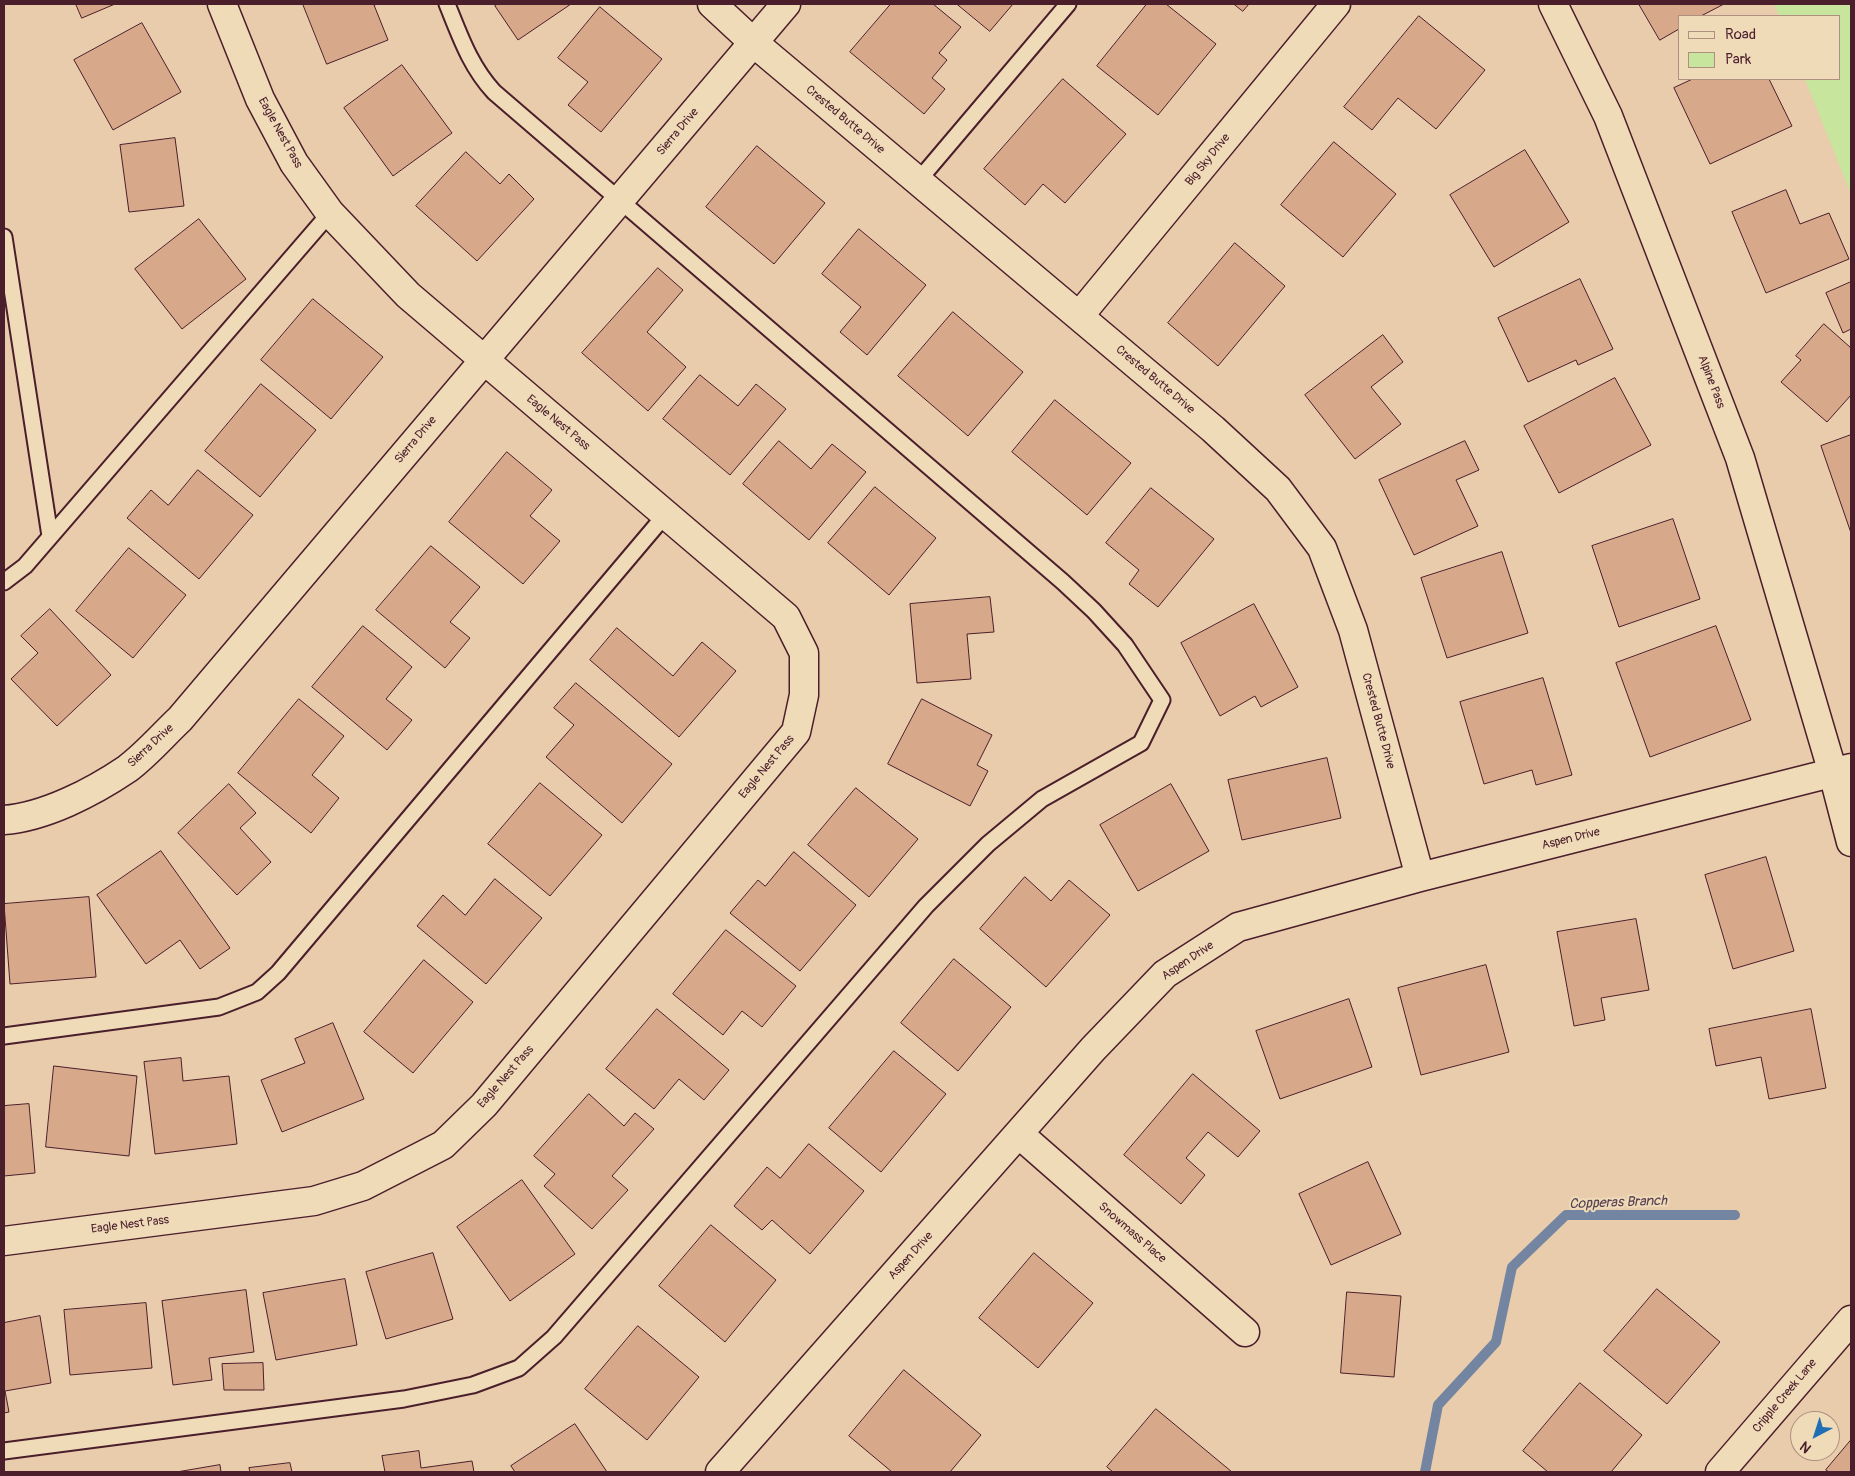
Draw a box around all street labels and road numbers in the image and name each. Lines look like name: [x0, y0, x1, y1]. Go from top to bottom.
street label: Crested Butte Drive: [803, 83, 887, 157]
street label: Eagle Nest Pass: [255, 95, 305, 171]
street label: Sierra Drive: [654, 105, 702, 159]
street label: Big Sky Drive: [1183, 131, 1233, 189]
street label: Crested Butte Drive: [1113, 343, 1197, 417]
street label: Alpine Pass: [1694, 353, 1728, 411]
street label: Eagle Nest Pass: [523, 392, 593, 454]
street label: Sierra Drive: [392, 413, 440, 467]
street label: Crested Butte Drive: [1358, 672, 1398, 770]
street label: Sierra Drive: [125, 721, 177, 771]
street label: Eagle Nest Pass: [736, 732, 798, 802]
street label: Aspen Drive: [1540, 825, 1602, 853]
street label: Aspen Drive: [1159, 938, 1217, 984]
street label: Eagle Nest Pass: [475, 1043, 537, 1111]
street label: Snowmass Place: [1095, 1200, 1169, 1266]
street label: Eagle Nest Pass: [90, 1213, 170, 1237]
street label: Aspen Drive: [886, 1229, 936, 1283]
street label: Cripple Creek Lane: [1750, 1356, 1820, 1436]

